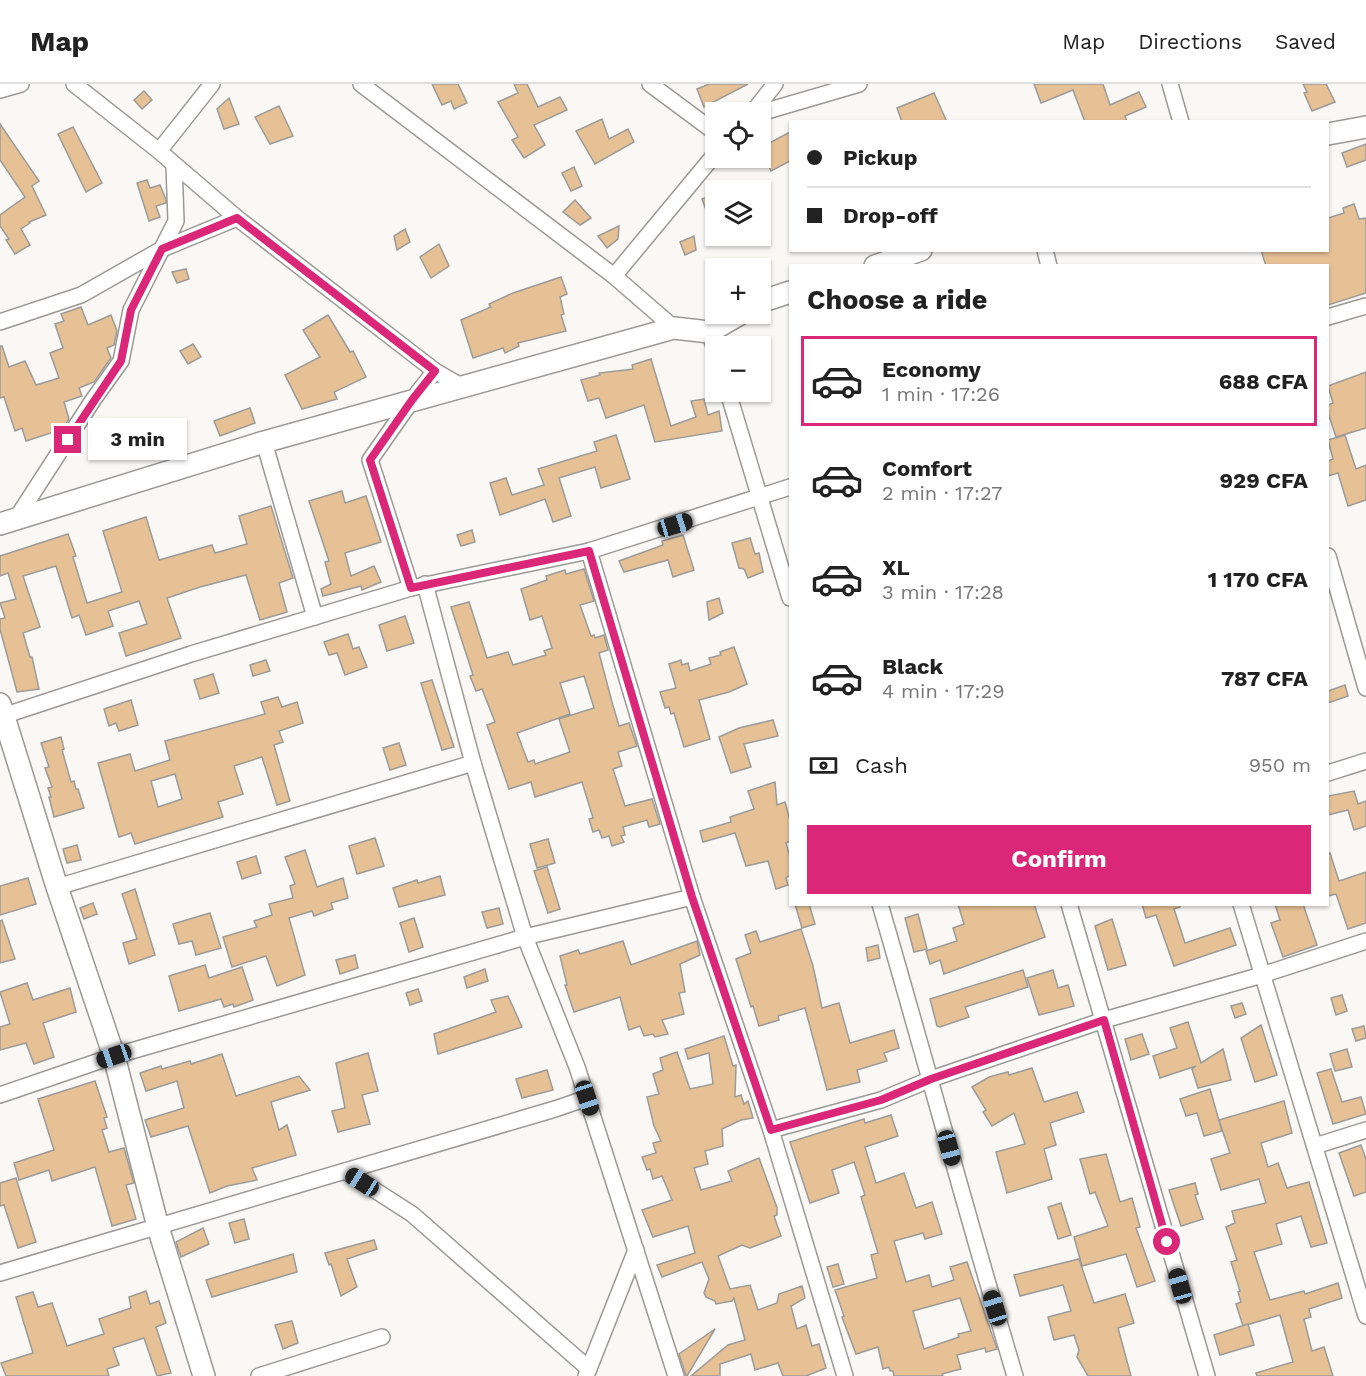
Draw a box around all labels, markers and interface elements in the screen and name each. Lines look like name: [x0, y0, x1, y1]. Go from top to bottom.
text: Map: [30, 25, 89, 58]
text: Map: [1062, 29, 1105, 54]
text: Directions: [1138, 29, 1242, 54]
text: Saved: [1275, 29, 1336, 54]
map controls: [705, 102, 771, 402]
button: locate: [705, 102, 771, 168]
text: Pickup: [843, 145, 918, 170]
button: layers: [705, 180, 771, 246]
text: Drop-off: [843, 203, 938, 228]
button: +: [705, 258, 771, 324]
text: Choose a ride: [807, 284, 987, 316]
button: −: [705, 336, 771, 402]
icon: car: [810, 354, 864, 408]
text: Economy: [882, 357, 981, 382]
text: 688 CFA: [1219, 369, 1308, 394]
text: 1 min · 17:26: [882, 382, 1000, 406]
callout: 3 min: [89, 419, 188, 461]
route end: [54, 426, 81, 453]
text: 3 min: [110, 427, 165, 451]
icon: car: [810, 453, 864, 507]
text: Comfort: [882, 456, 972, 481]
text: 929 CFA: [1220, 468, 1308, 493]
text: 2 min · 17:27: [882, 481, 1002, 505]
car: [655, 511, 695, 539]
icon: car: [810, 552, 864, 606]
text: XL: [882, 555, 910, 580]
text: 1 170 CFA: [1208, 567, 1308, 592]
text: 3 min · 17:28: [882, 580, 1004, 604]
icon: car: [810, 651, 864, 705]
text: Black: [882, 654, 943, 679]
text: 787 CFA: [1221, 666, 1308, 691]
text: 4 min · 17:29: [882, 679, 1005, 703]
icon: cash: [807, 749, 840, 782]
text: Cash: [855, 753, 908, 778]
text: 950 m: [1249, 753, 1311, 777]
button: Confirm: [807, 825, 1311, 894]
car: [94, 1042, 134, 1070]
car: [573, 1078, 601, 1118]
car: [936, 1128, 962, 1168]
car: [342, 1165, 382, 1199]
route start: [1153, 1228, 1180, 1255]
car: [1166, 1266, 1194, 1306]
car: [981, 1288, 1009, 1328]

